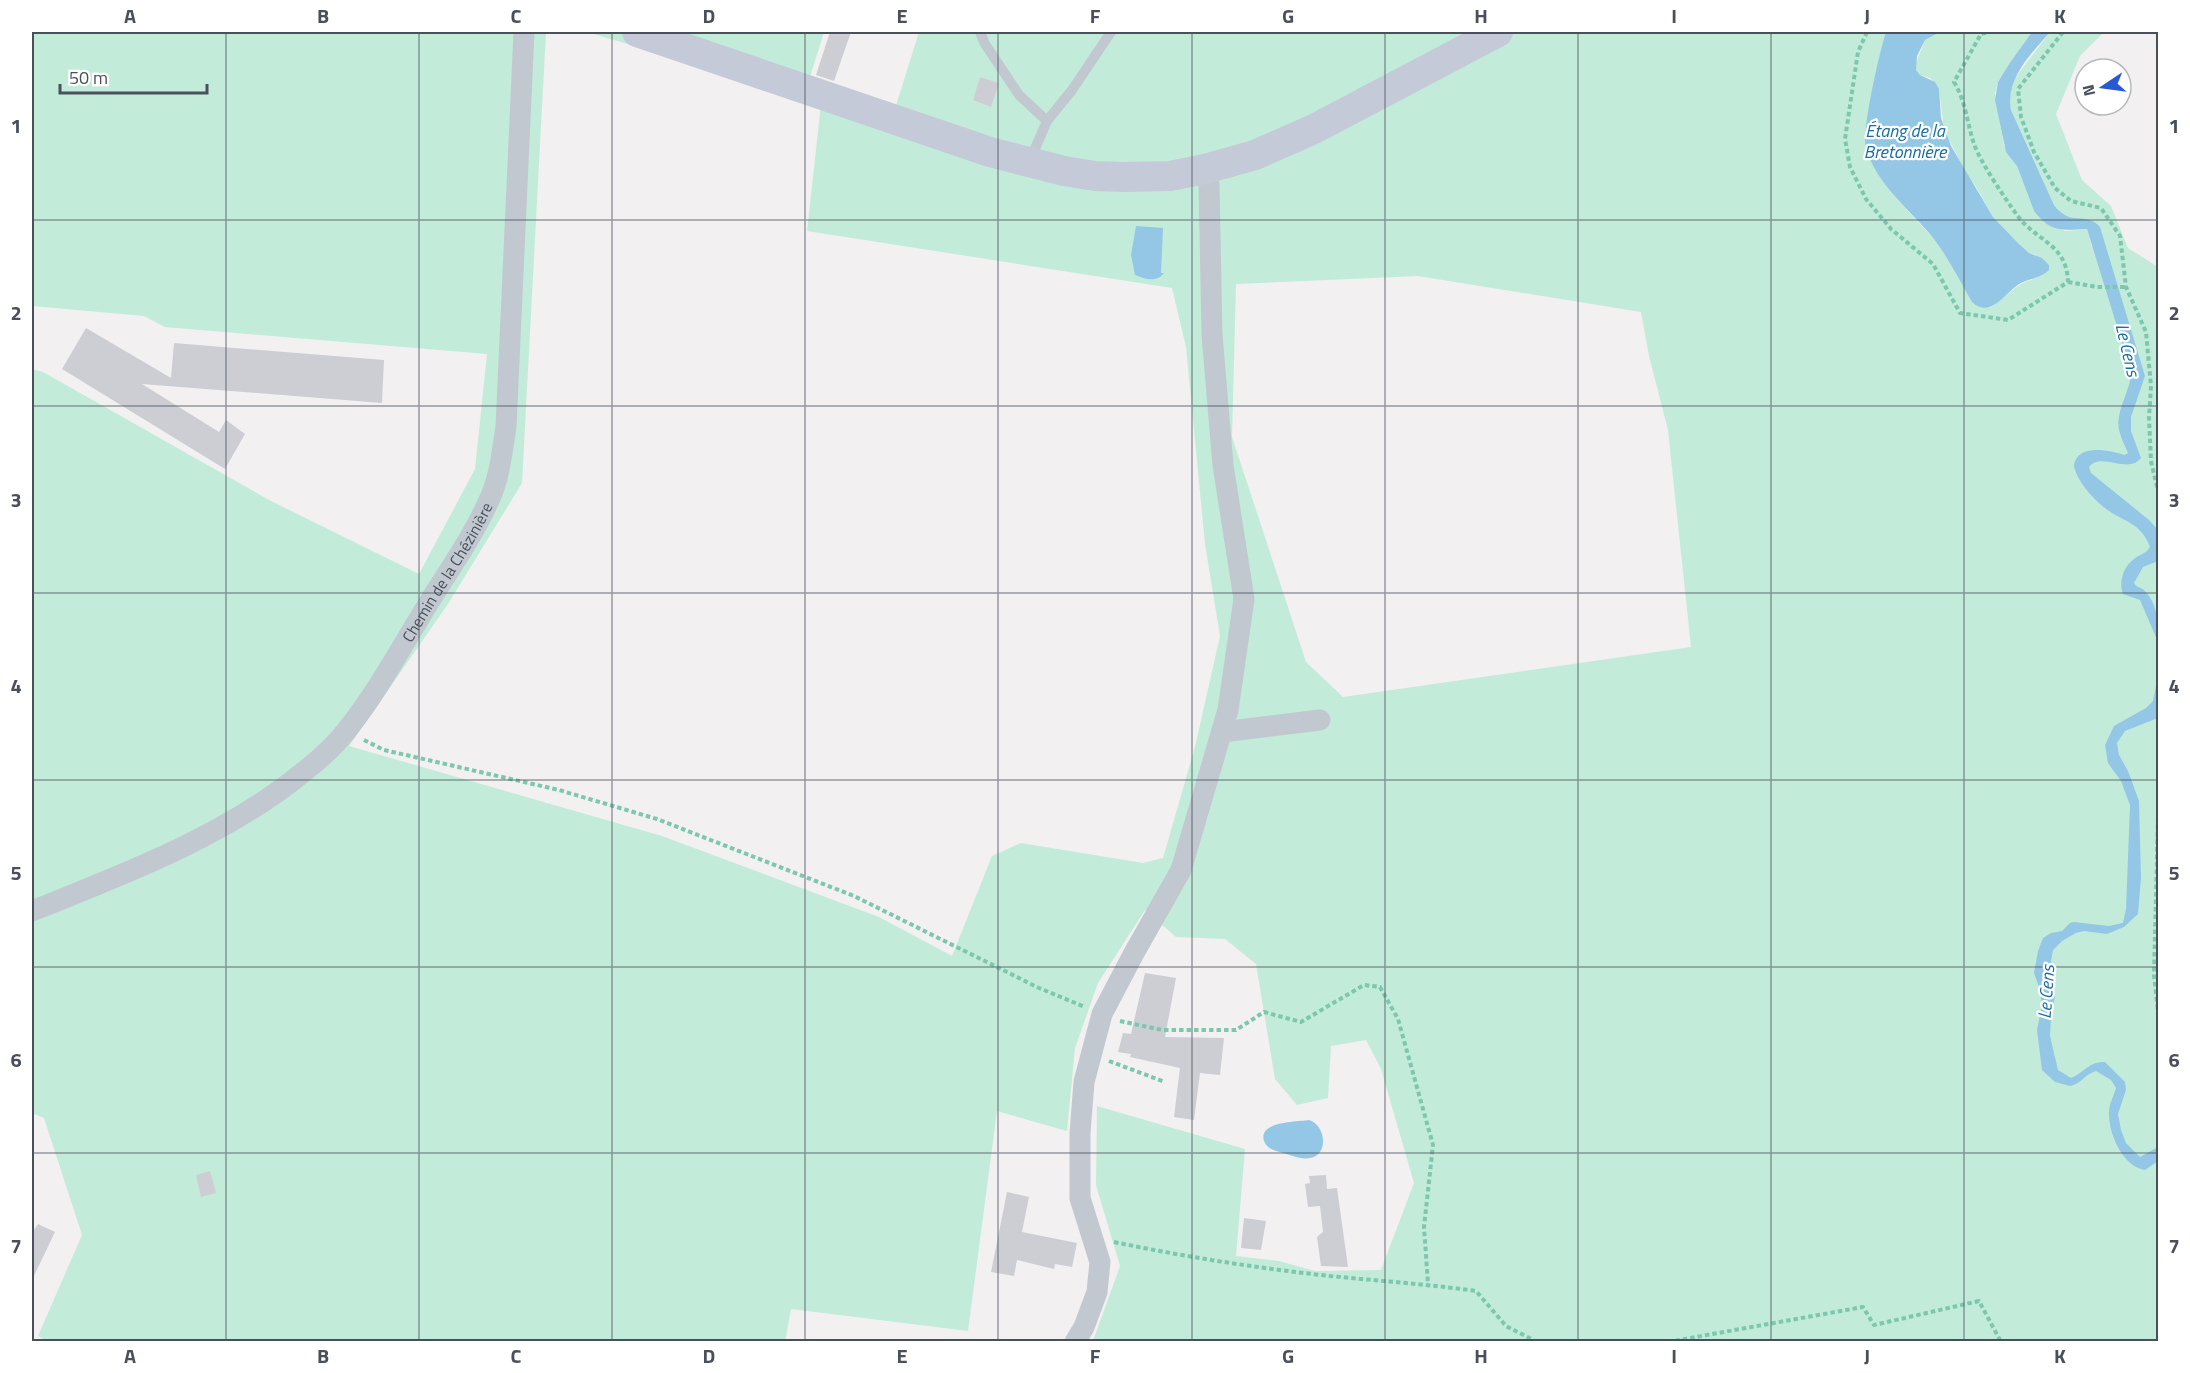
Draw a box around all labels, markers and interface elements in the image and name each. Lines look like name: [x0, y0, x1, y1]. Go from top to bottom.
text: A: [124, 0, 136, 31]
text: B: [317, 0, 329, 31]
text: C: [511, 0, 522, 31]
text: D: [703, 0, 715, 31]
text: E: [896, 0, 908, 31]
text: F: [1090, 0, 1101, 31]
text: G: [1282, 0, 1294, 31]
text: H: [1474, 0, 1488, 31]
text: I: [1671, 0, 1677, 31]
text: J: [1864, 0, 1870, 31]
text: K: [2054, 0, 2066, 31]
scale bar: [60, 57, 207, 95]
north arrow: [2073, 57, 2133, 117]
text: 50 m: [69, 64, 108, 91]
text: N: [2075, 82, 2101, 98]
text: 1: [10, 110, 22, 141]
text: 1: [2168, 110, 2180, 141]
water label: Étang de la Bretonnière: [1864, 117, 1948, 165]
text: 2: [10, 297, 22, 328]
text: 2: [2168, 297, 2180, 328]
water label: Le Cens: [2109, 321, 2147, 380]
text: 3: [10, 484, 22, 515]
text: 3: [2168, 484, 2180, 515]
street label: Chemin de la Chézinière: [396, 498, 499, 647]
text: 4: [10, 670, 22, 701]
text: 4: [2168, 670, 2180, 701]
text: 5: [10, 857, 22, 888]
text: 5: [2168, 857, 2180, 888]
water label: Le Cens: [2031, 963, 2061, 1020]
text: 6: [10, 1044, 22, 1075]
text: 6: [2168, 1044, 2180, 1075]
text: 7: [10, 1230, 22, 1261]
text: 7: [2168, 1230, 2180, 1261]
text: A: [124, 1340, 136, 1371]
text: B: [317, 1340, 329, 1371]
text: C: [511, 1340, 522, 1371]
text: D: [703, 1340, 715, 1371]
text: E: [896, 1340, 908, 1371]
text: F: [1090, 1340, 1101, 1371]
text: G: [1282, 1340, 1294, 1371]
text: H: [1474, 1340, 1488, 1371]
text: I: [1671, 1340, 1677, 1371]
text: J: [1864, 1340, 1870, 1371]
text: K: [2054, 1340, 2066, 1371]

